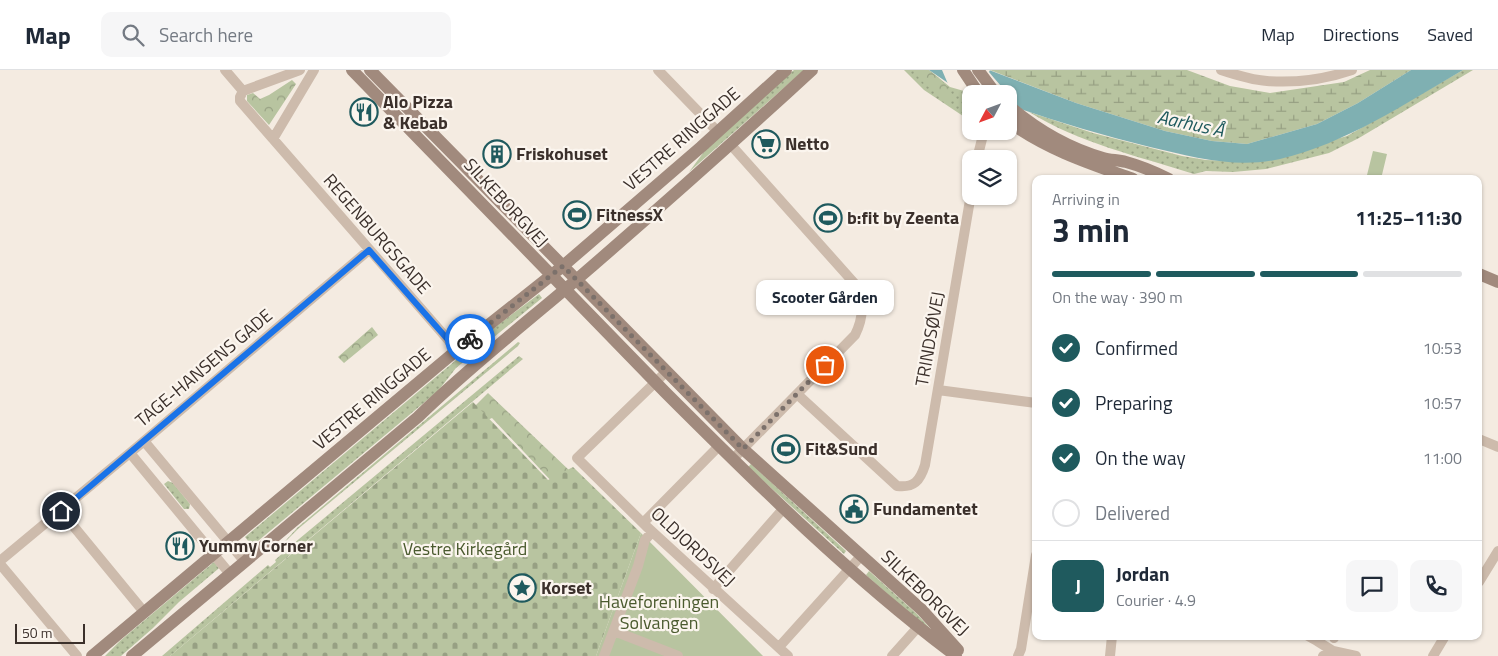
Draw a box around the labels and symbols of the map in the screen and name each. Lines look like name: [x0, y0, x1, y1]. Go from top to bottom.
street label: VESTRE RINGGADE: [617, 80, 746, 197]
north arrow: [962, 85, 1018, 140]
place label: Alo Pizza & Kebab: [383, 88, 453, 136]
restaurant icon: Alo Pizza & Kebab: [349, 97, 379, 127]
water label: Aarhus Å: [1155, 101, 1228, 144]
supermarket icon: Netto: [751, 129, 781, 159]
place label: Netto: [785, 130, 829, 157]
building icon: Friskohuset: [482, 139, 512, 169]
place label: Friskohuset: [516, 140, 608, 167]
street label: SILKEBORGVEJ: [458, 152, 555, 253]
street label: REGENBURGSGADE: [317, 167, 437, 300]
sports icon: FitnessX: [562, 200, 592, 230]
place label: FitnessX: [596, 201, 664, 228]
sports icon: b:fit by Zeenta: [813, 203, 843, 233]
place label: b:fit by Zeenta: [847, 204, 959, 231]
callout: Scooter Gården: [756, 280, 894, 315]
street label: TRINDSØVEJ: [908, 289, 951, 388]
street label: TAGE-HANSENS GADE: [129, 302, 278, 433]
courier: [445, 314, 495, 364]
street label: VESTRE RINGGADE: [307, 341, 437, 456]
pin: [804, 344, 846, 386]
sports icon: Fit&Sund: [771, 434, 801, 464]
place label: Fit&Sund: [805, 435, 878, 462]
pin: [40, 490, 82, 532]
public building icon: Fundamentet: [839, 494, 869, 524]
place label: Fundamentet: [873, 495, 978, 522]
street label: OLDJORDSVEJ: [645, 500, 742, 593]
restaurant icon: Yummy Corner: [165, 531, 195, 561]
place label: Yummy Corner: [199, 532, 313, 559]
park label: Vestre Kirkegård: [403, 535, 527, 562]
street label: SILKEBORGVEJ: [875, 543, 976, 642]
place icon: Korset: [507, 573, 537, 603]
place label: Korset: [541, 574, 592, 601]
park label: Haveforeningen Solvangen: [599, 588, 719, 636]
scale bar: [15, 621, 85, 644]

